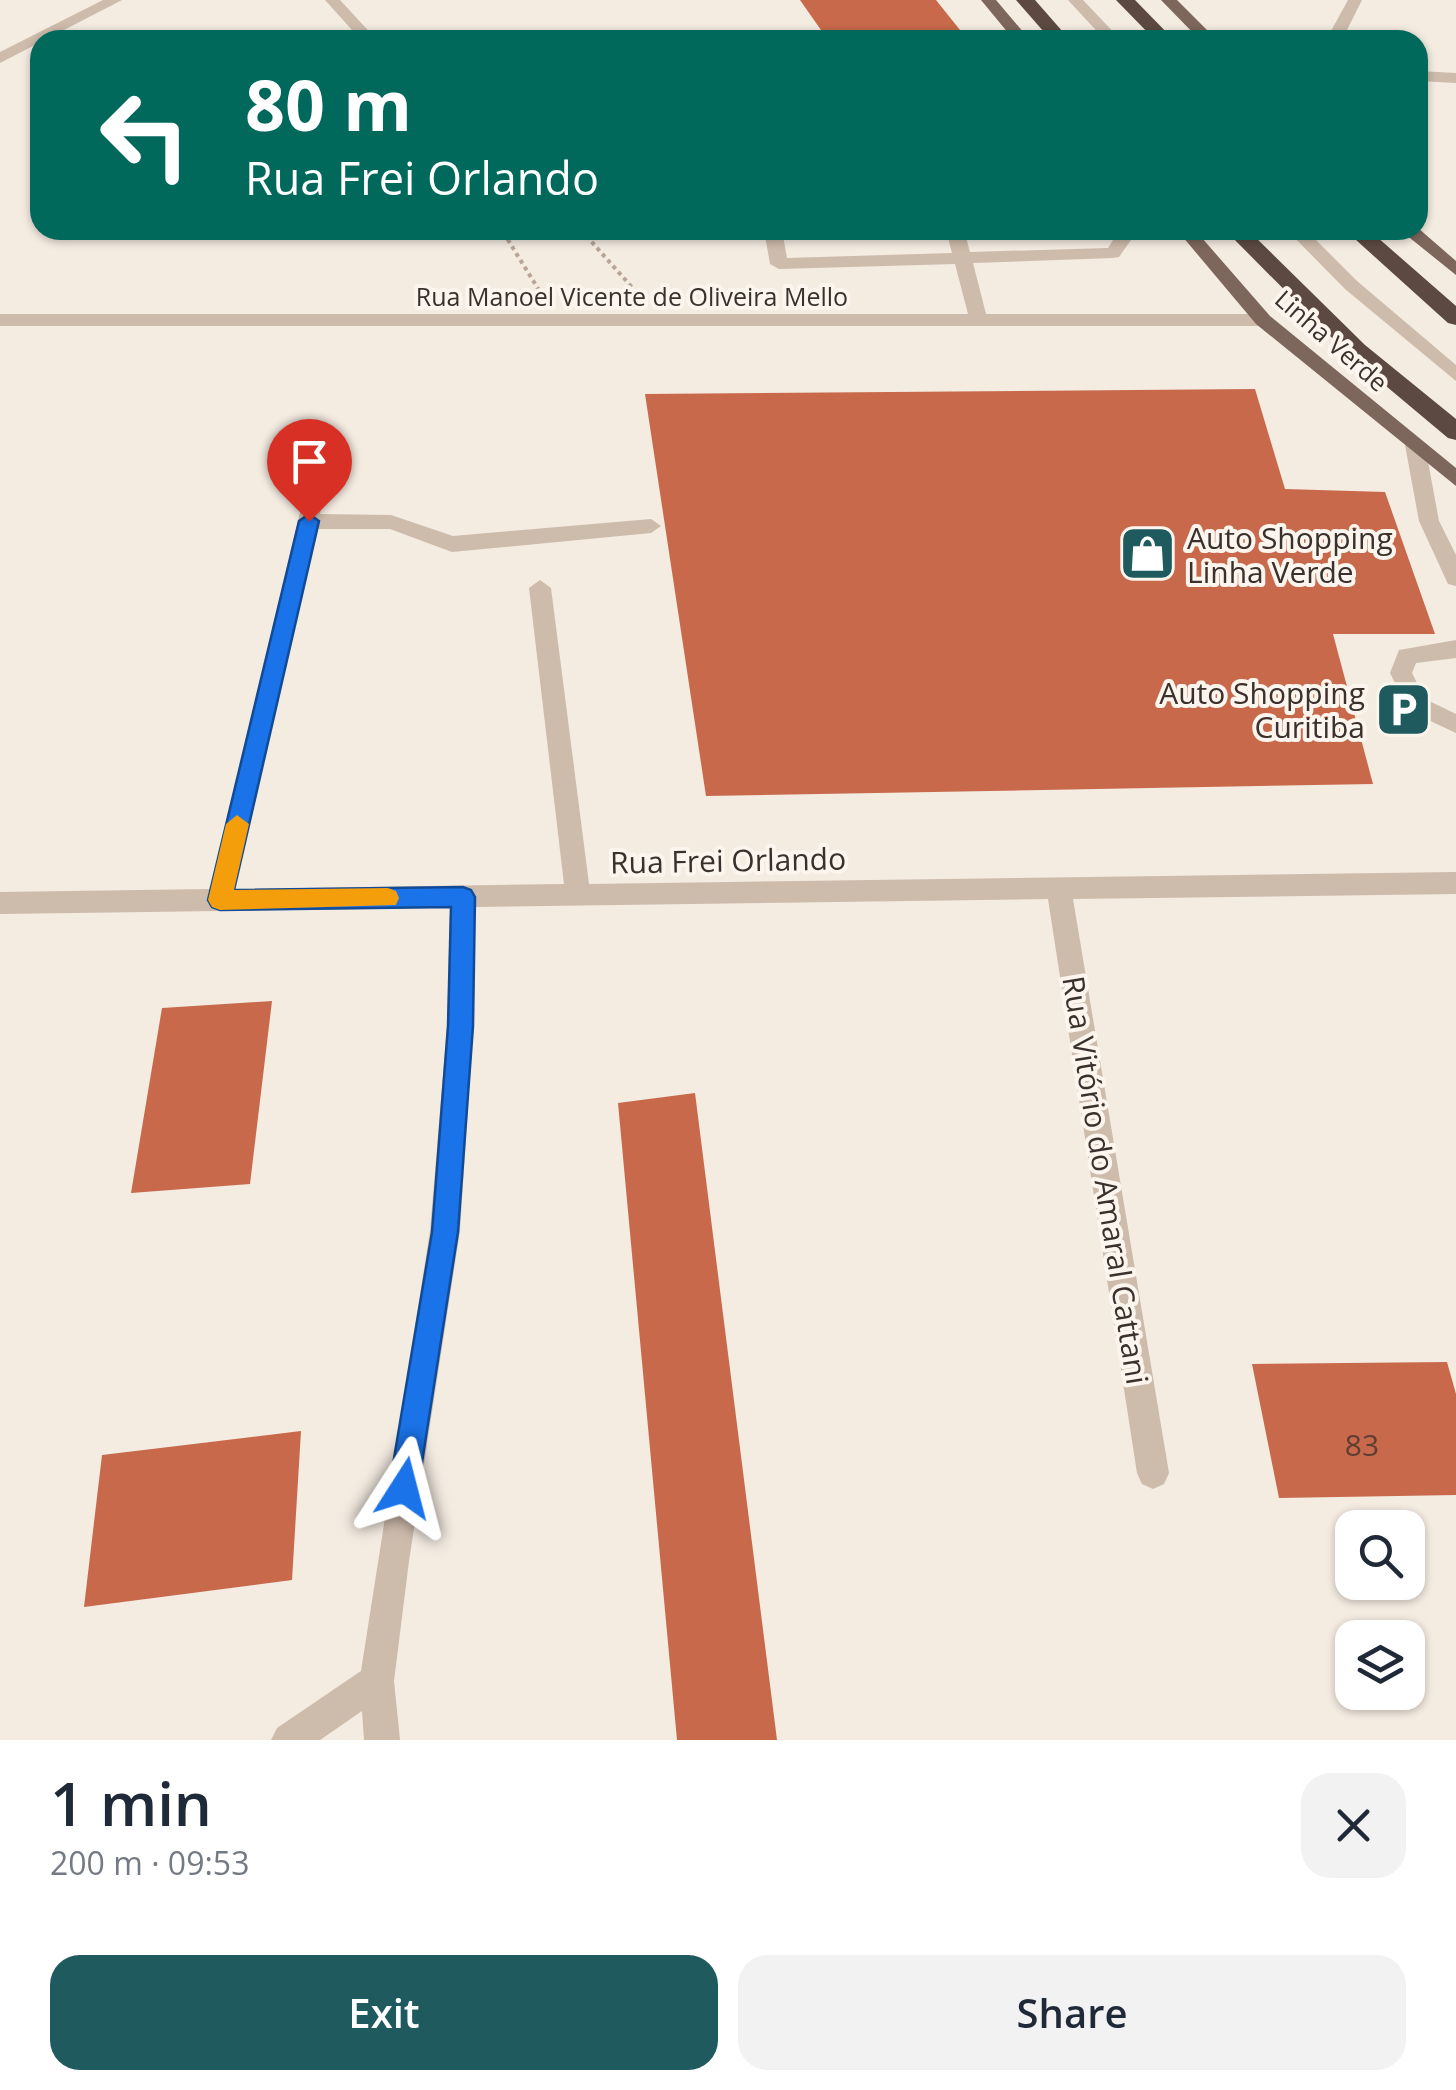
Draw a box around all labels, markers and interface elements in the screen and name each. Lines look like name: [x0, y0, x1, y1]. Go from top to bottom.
text: 80 m: [245, 56, 412, 152]
icon: left: [80, 70, 210, 200]
text: Rua Frei Orlando: [245, 147, 599, 208]
street label: Rua Manoel Vicente de Oliveira Mello: [416, 279, 848, 313]
street label: Linha Verde: [1268, 282, 1396, 398]
pin: [267, 419, 352, 522]
icon: arrive: [282, 434, 337, 489]
place label: Auto Shopping Linha Verde: [1187, 517, 1393, 592]
shop icon: Auto Shopping Linha Verde: [1118, 524, 1178, 584]
place label: Auto Shopping Curitiba: [1159, 672, 1365, 747]
parking icon: Auto Shopping Curitiba: [1374, 679, 1434, 739]
street label: Rua Frei Orlando: [610, 837, 846, 883]
street label: Rua Vitório do Amaral Cattani: [1053, 973, 1159, 1387]
house number: 83: [1345, 1424, 1379, 1465]
position arrow: [352, 1436, 456, 1540]
map controls: [1335, 1510, 1425, 1710]
button: search: [1335, 1510, 1425, 1600]
button: layers: [1335, 1620, 1425, 1710]
text: 1 min: [50, 1762, 212, 1844]
button: close: [1301, 1773, 1406, 1878]
text: 200 m · 09:53: [50, 1841, 249, 1884]
button: Exit: [50, 1955, 718, 2070]
button: Share: [738, 1955, 1406, 2070]

